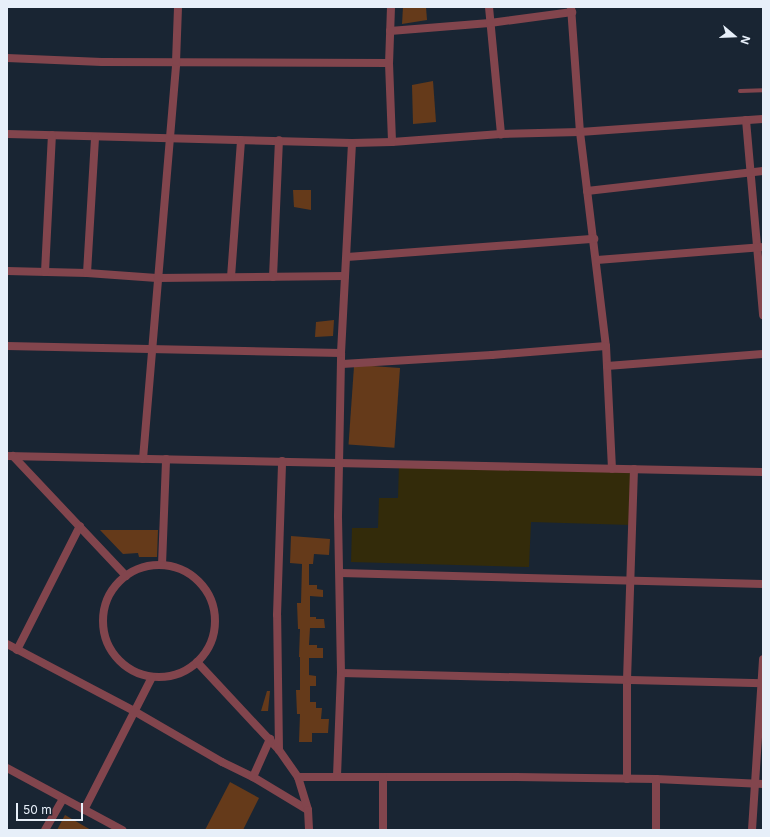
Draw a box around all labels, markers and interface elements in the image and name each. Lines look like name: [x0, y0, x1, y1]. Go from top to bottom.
north arrow: [714, 16, 754, 56]
text: N: [737, 34, 753, 46]
scale bar: [18, 795, 85, 821]
text: 50 m: [23, 802, 52, 817]

